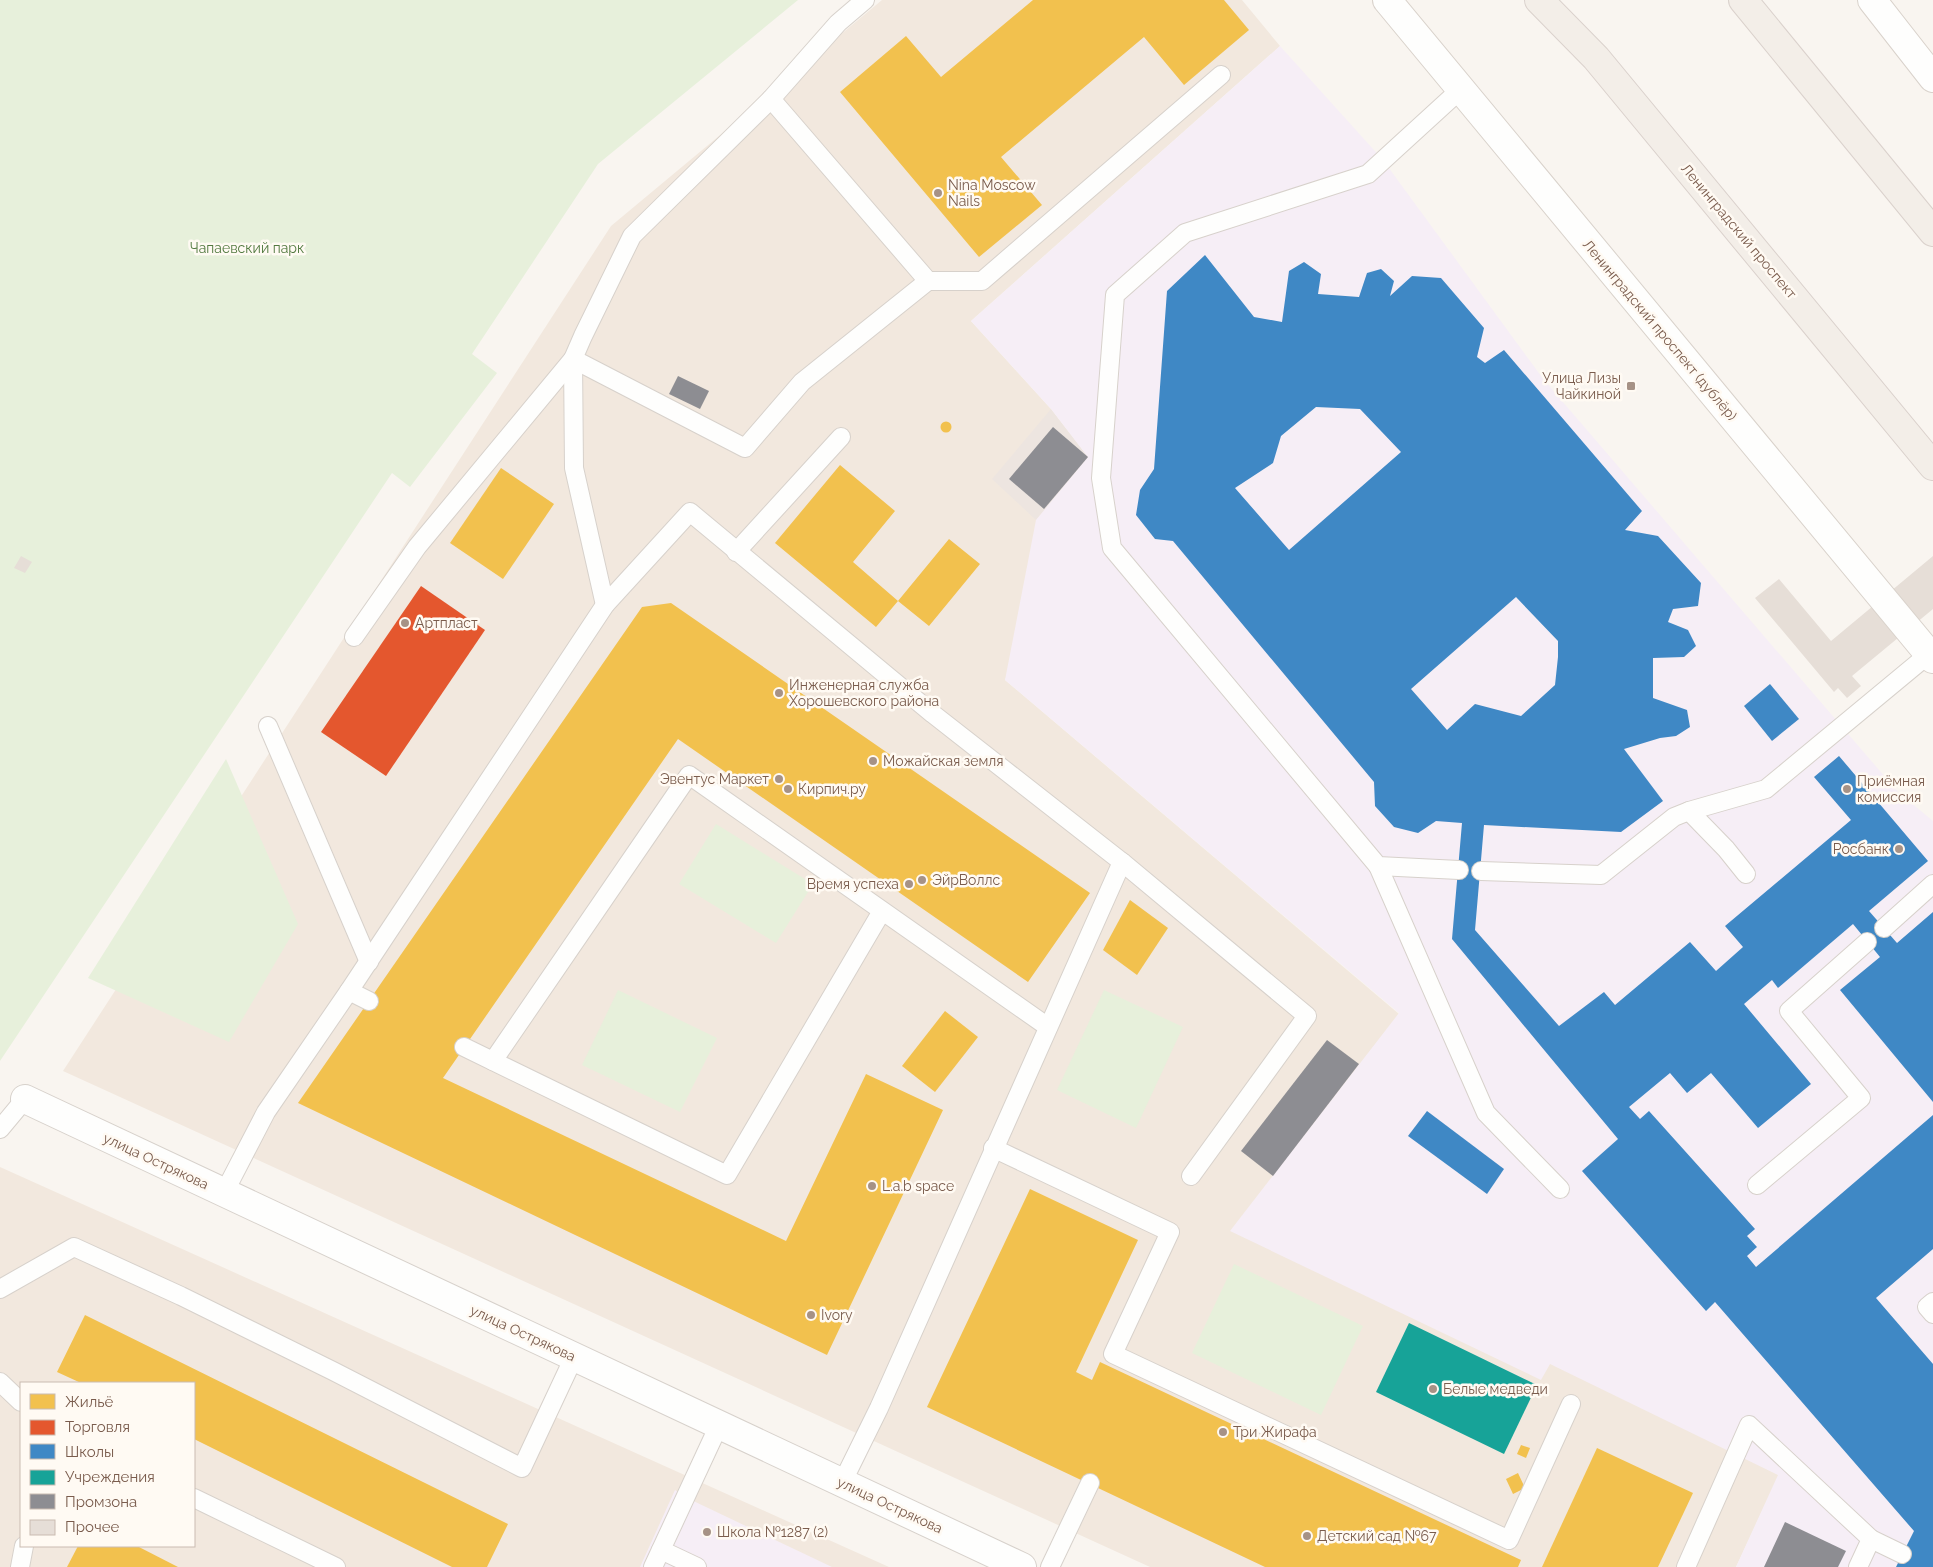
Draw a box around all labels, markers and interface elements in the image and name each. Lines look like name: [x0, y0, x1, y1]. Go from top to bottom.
street label: Ленинградский проспект: [1678, 160, 1800, 302]
place label: Nina Moscow Nails: [948, 177, 1036, 209]
marker: Nina Moscow Nails: [932, 187, 944, 199]
street label: Ленинградский проспект (дублёр): [1580, 236, 1740, 424]
park label: Чапаевский парк: [190, 240, 304, 256]
place label: Улица Лизы Чайкиной: [1542, 370, 1621, 402]
marker: Улица Лизы Чайкиной: [1625, 380, 1637, 392]
place label: Артпласт: [415, 615, 478, 631]
marker: Артпласт: [399, 617, 411, 629]
place label: Инженерная служба Хорошевского района: [789, 677, 939, 709]
marker: Инженерная служба Хорошевского района: [773, 687, 785, 699]
place label: Можайская земля: [883, 753, 1004, 769]
marker: Можайская земля: [867, 755, 879, 767]
place label: Эвентус Маркет: [660, 771, 769, 787]
marker: Эвентус Маркет: [773, 773, 785, 785]
place label: Приёмная комиссия: [1857, 773, 1925, 805]
place label: Кирпич.ру: [798, 781, 866, 797]
marker: Кирпич.ру: [782, 783, 794, 795]
marker: Приёмная комиссия: [1841, 783, 1853, 795]
place label: Росбанк: [1833, 841, 1889, 857]
marker: Росбанк: [1893, 843, 1905, 855]
place label: ЭйрВоллс: [932, 872, 1000, 888]
marker: ЭйрВоллс: [916, 874, 928, 886]
place label: Время успеха: [807, 876, 899, 892]
marker: Время успеха: [903, 878, 915, 890]
street label: улица Острякова: [101, 1130, 211, 1192]
place label: L.a.b space: [882, 1178, 954, 1194]
marker: L.a.b space: [866, 1180, 878, 1192]
street label: улица Острякова: [468, 1302, 578, 1364]
place label: Ivory: [821, 1307, 853, 1323]
marker: Ivory: [805, 1309, 817, 1321]
place label: Белые медведи: [1443, 1381, 1548, 1397]
legend: [20, 1382, 195, 1547]
marker: Белые медведи: [1427, 1383, 1439, 1395]
text: Жильё: [65, 1393, 114, 1411]
text: Торговля: [65, 1418, 130, 1436]
place label: Три Жирафа: [1233, 1424, 1317, 1440]
marker: Три Жирафа: [1217, 1426, 1229, 1438]
text: Школы: [65, 1443, 114, 1461]
text: Учреждения: [65, 1468, 155, 1486]
street label: улица Острякова: [835, 1474, 945, 1536]
text: Промзона: [65, 1493, 137, 1511]
text: Прочее: [65, 1518, 119, 1536]
place label: Школа №1287 (2): [717, 1524, 828, 1540]
marker: Школа №1287 (2): [701, 1526, 713, 1538]
place label: Детский сад №67: [1317, 1528, 1437, 1544]
marker: Детский сад №67: [1301, 1530, 1313, 1542]

